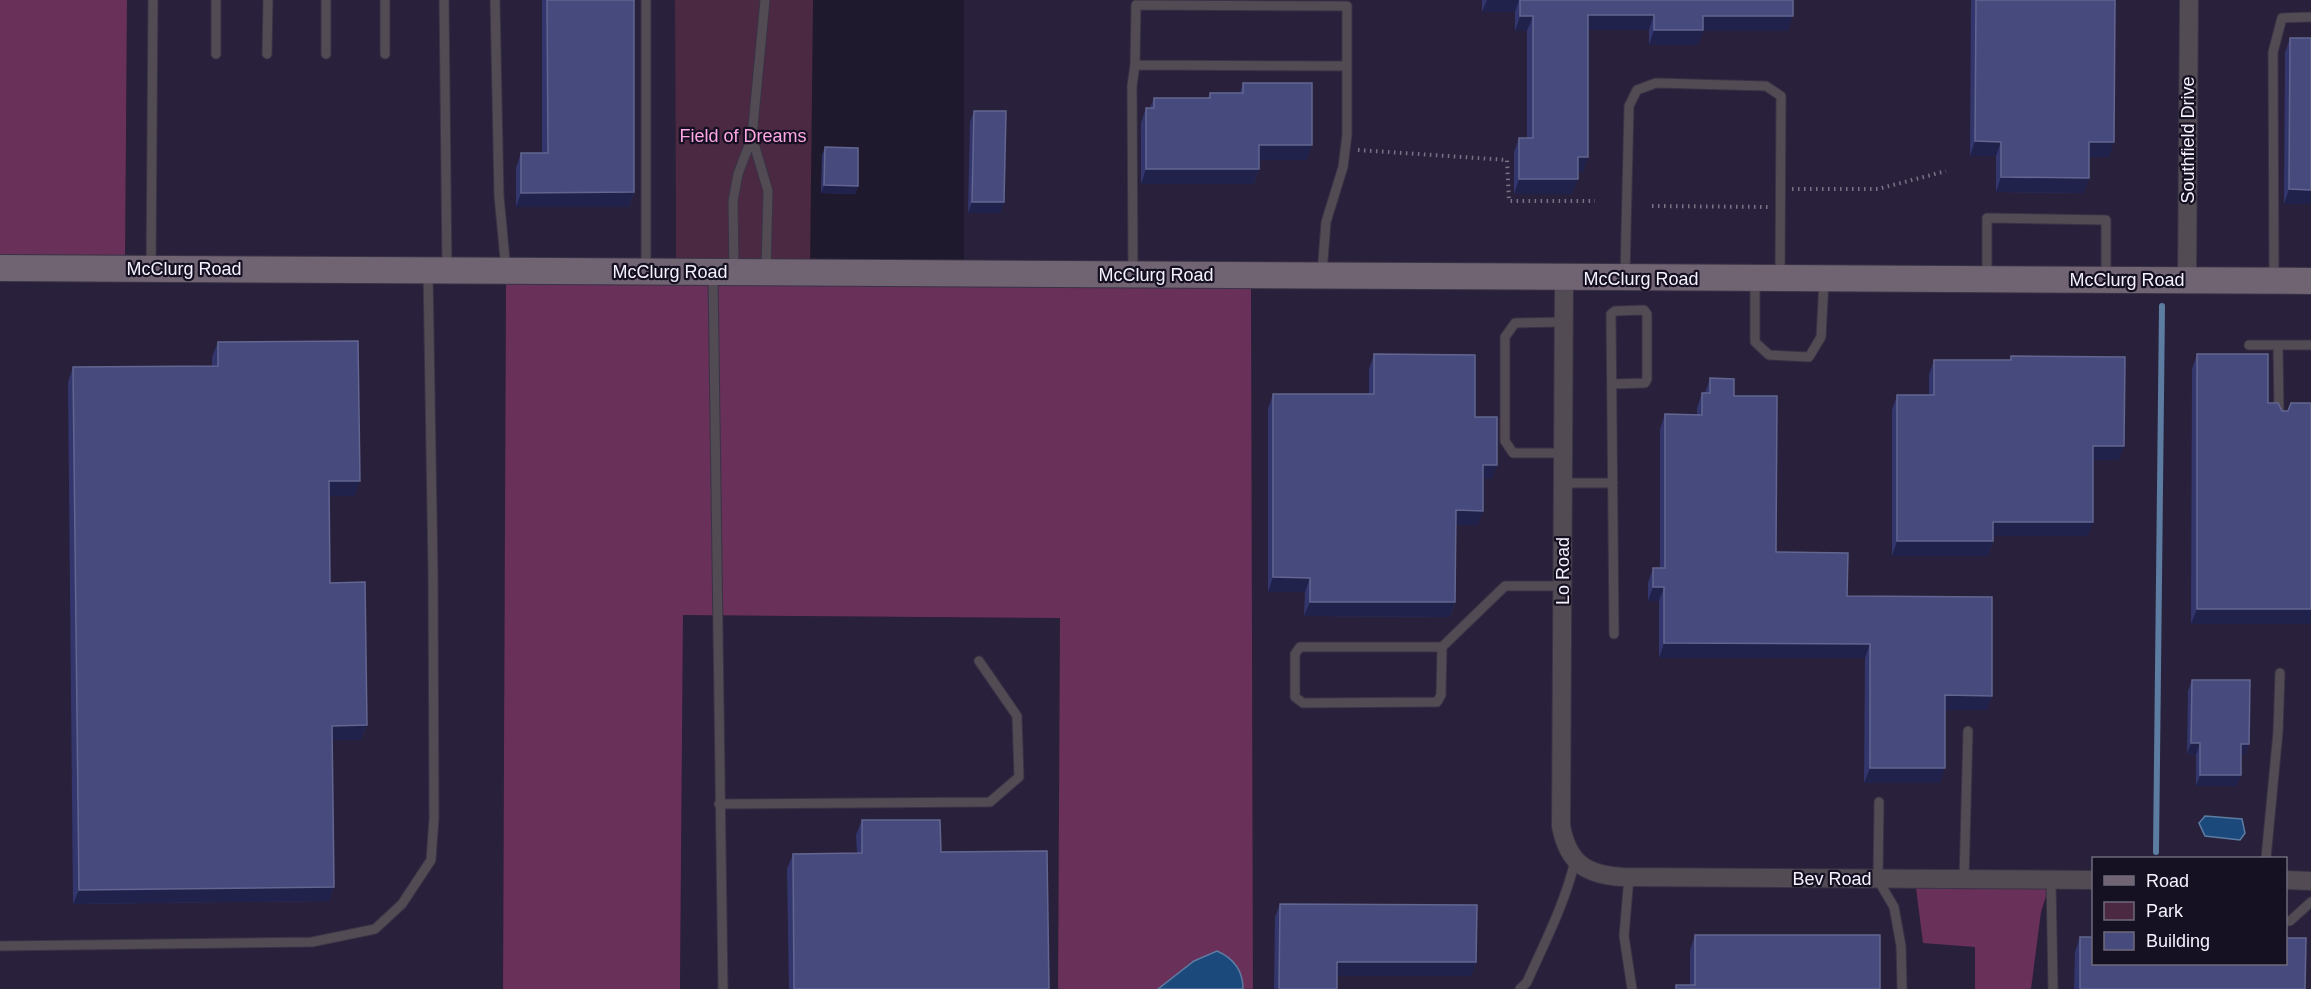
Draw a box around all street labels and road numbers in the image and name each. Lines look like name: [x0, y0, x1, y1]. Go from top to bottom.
street label: Southfield Drive: [2178, 76, 2198, 204]
street label: McClurg Road: [126, 259, 242, 279]
street label: McClurg Road: [612, 262, 728, 282]
street label: McClurg Road: [1098, 265, 1214, 285]
street label: McClurg Road: [1583, 269, 1699, 289]
street label: McClurg Road: [2069, 270, 2185, 290]
street label: Lo Road: [1553, 537, 1573, 605]
street label: Bev Road: [1792, 869, 1872, 889]

